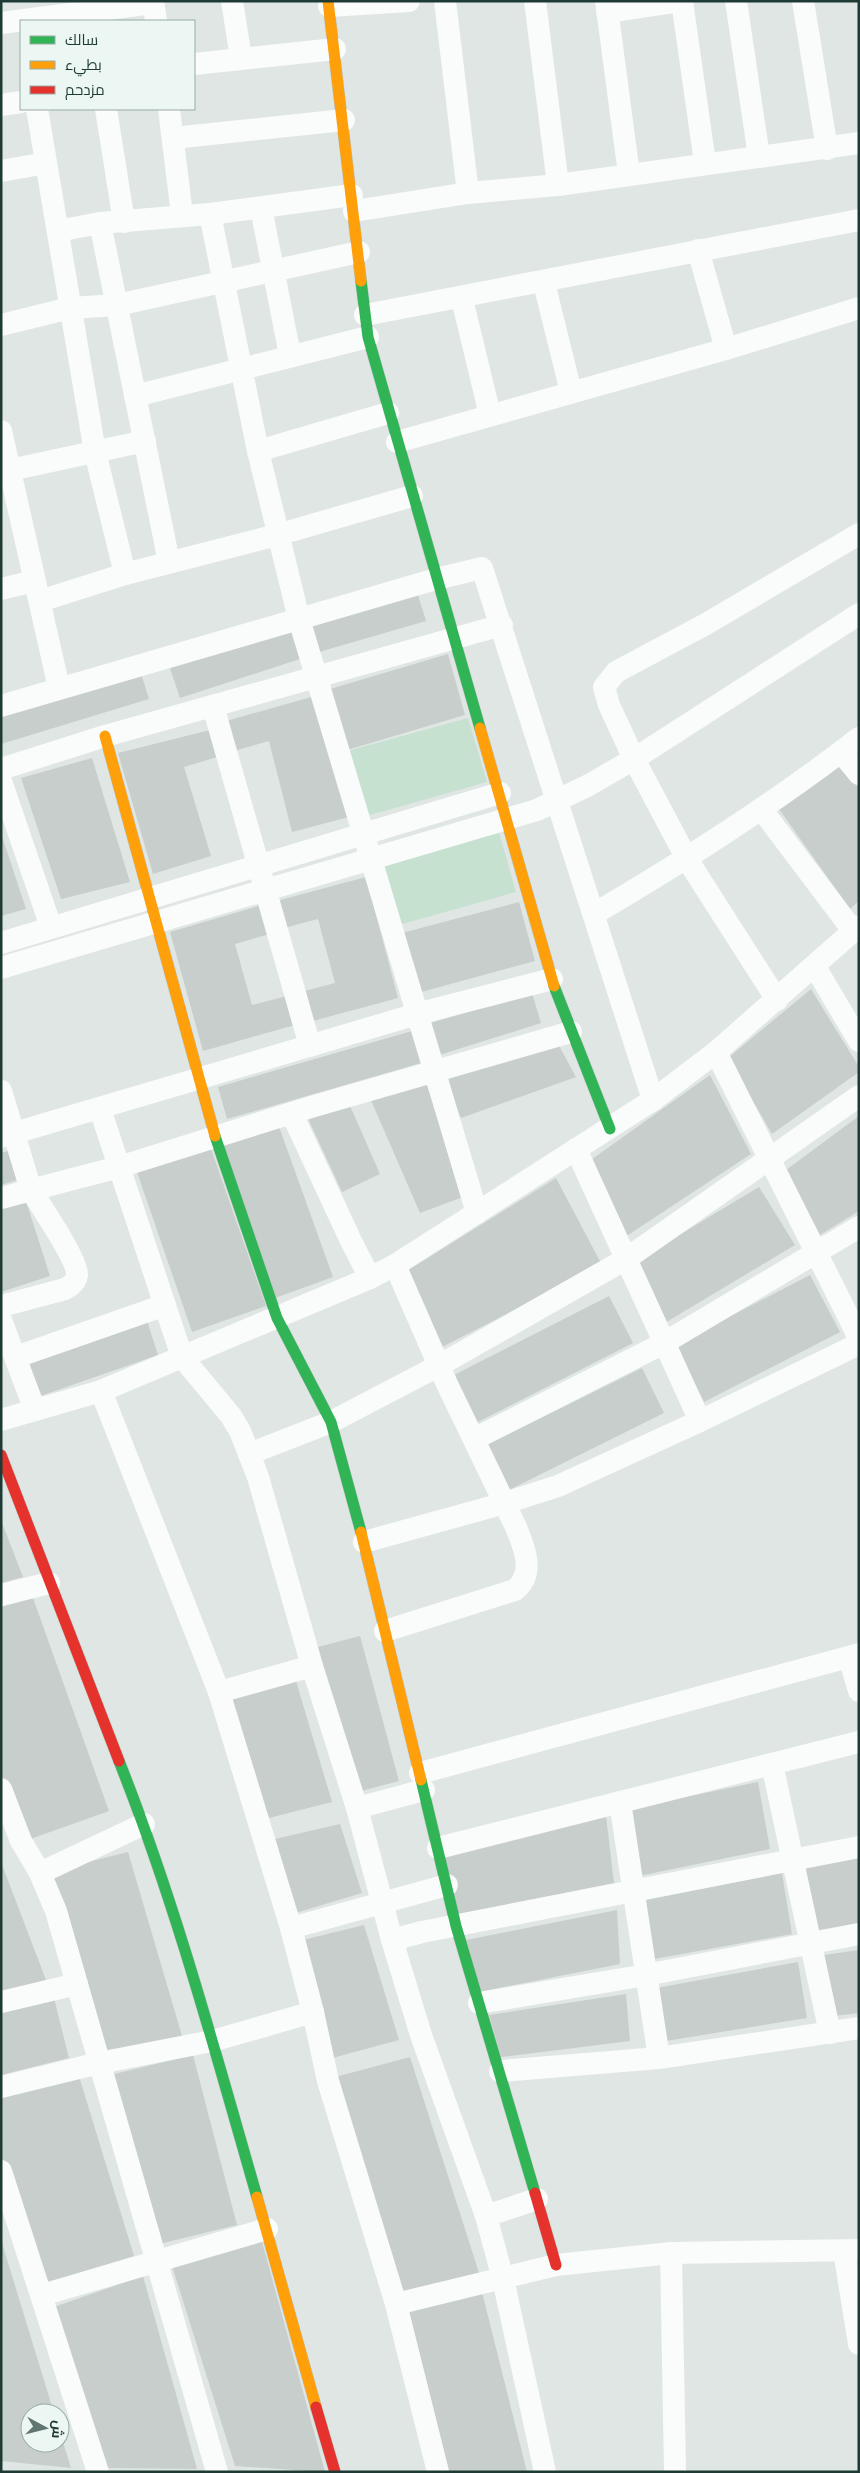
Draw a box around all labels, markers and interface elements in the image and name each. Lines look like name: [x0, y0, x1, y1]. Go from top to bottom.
legend: [20, 20, 195, 110]
text: سالك: [65, 30, 98, 49]
text: بطيء: [65, 55, 102, 77]
text: مزدحم: [65, 80, 105, 100]
north arrow: [20, 2403, 70, 2453]
text: ش: [48, 2420, 68, 2440]

